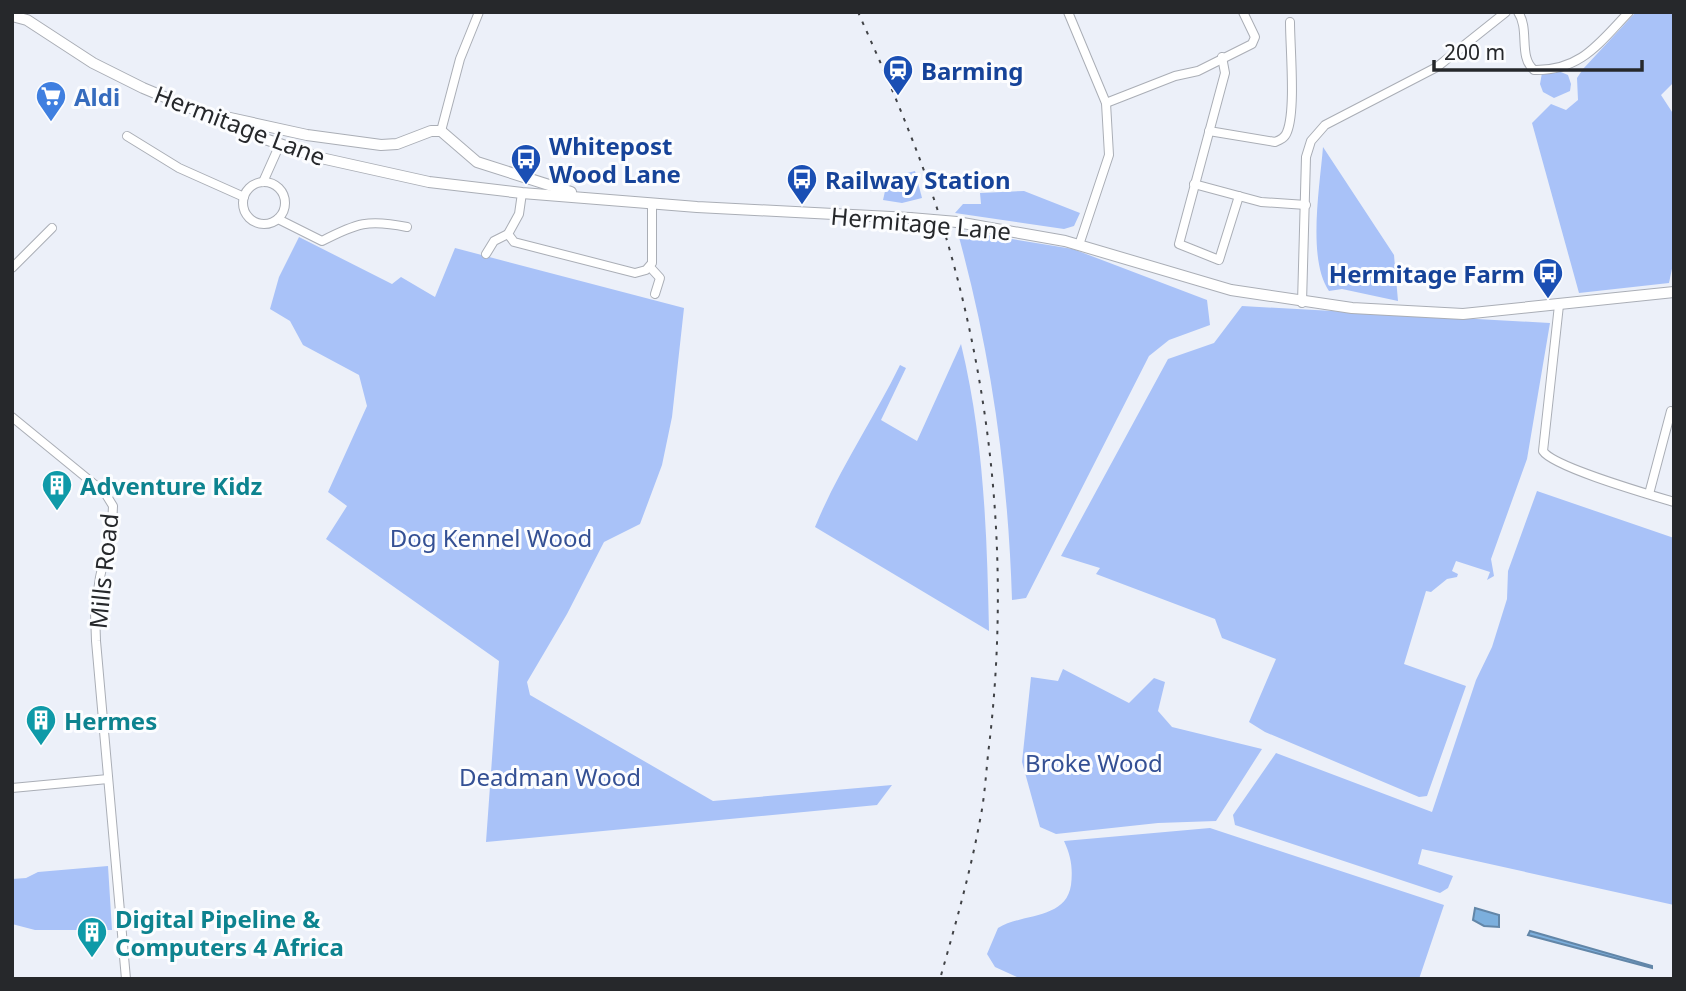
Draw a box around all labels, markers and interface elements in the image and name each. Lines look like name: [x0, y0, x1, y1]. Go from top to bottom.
scale bar: [1434, 28, 1642, 72]
text: 200 m: [1444, 38, 1505, 66]
station icon: Barming: [881, 53, 915, 97]
place label: Barming: [921, 54, 1023, 87]
street label: Hermitage Lane: [150, 77, 330, 173]
supermarket icon: Aldi: [34, 79, 68, 123]
place label: Aldi: [74, 80, 120, 113]
place label: Whitepost Wood Lane: [549, 129, 681, 190]
bus stop icon: Whitepost Wood Lane: [509, 142, 543, 186]
bus stop icon: Railway Station: [785, 162, 819, 206]
place label: Railway Station: [825, 163, 1011, 196]
street label: Hermitage Lane: [829, 199, 1013, 247]
bus stop icon: Hermitage Farm: [1531, 256, 1565, 300]
place label: Hermitage Farm: [1329, 257, 1525, 290]
building icon: Adventure Kidz: [40, 468, 74, 512]
place label: Adventure Kidz: [80, 469, 263, 502]
street label: Mills Road: [81, 512, 125, 630]
park label: Dog Kennel Wood: [390, 521, 592, 554]
building icon: Hermes: [24, 703, 58, 747]
place label: Hermes: [64, 704, 157, 737]
park label: Broke Wood: [1025, 746, 1163, 779]
park label: Deadman Wood: [459, 760, 641, 793]
place label: Digital Pipeline & Computers 4 Africa: [115, 902, 344, 963]
building icon: Digital Pipeline & Computers 4 Africa: [75, 915, 109, 959]

